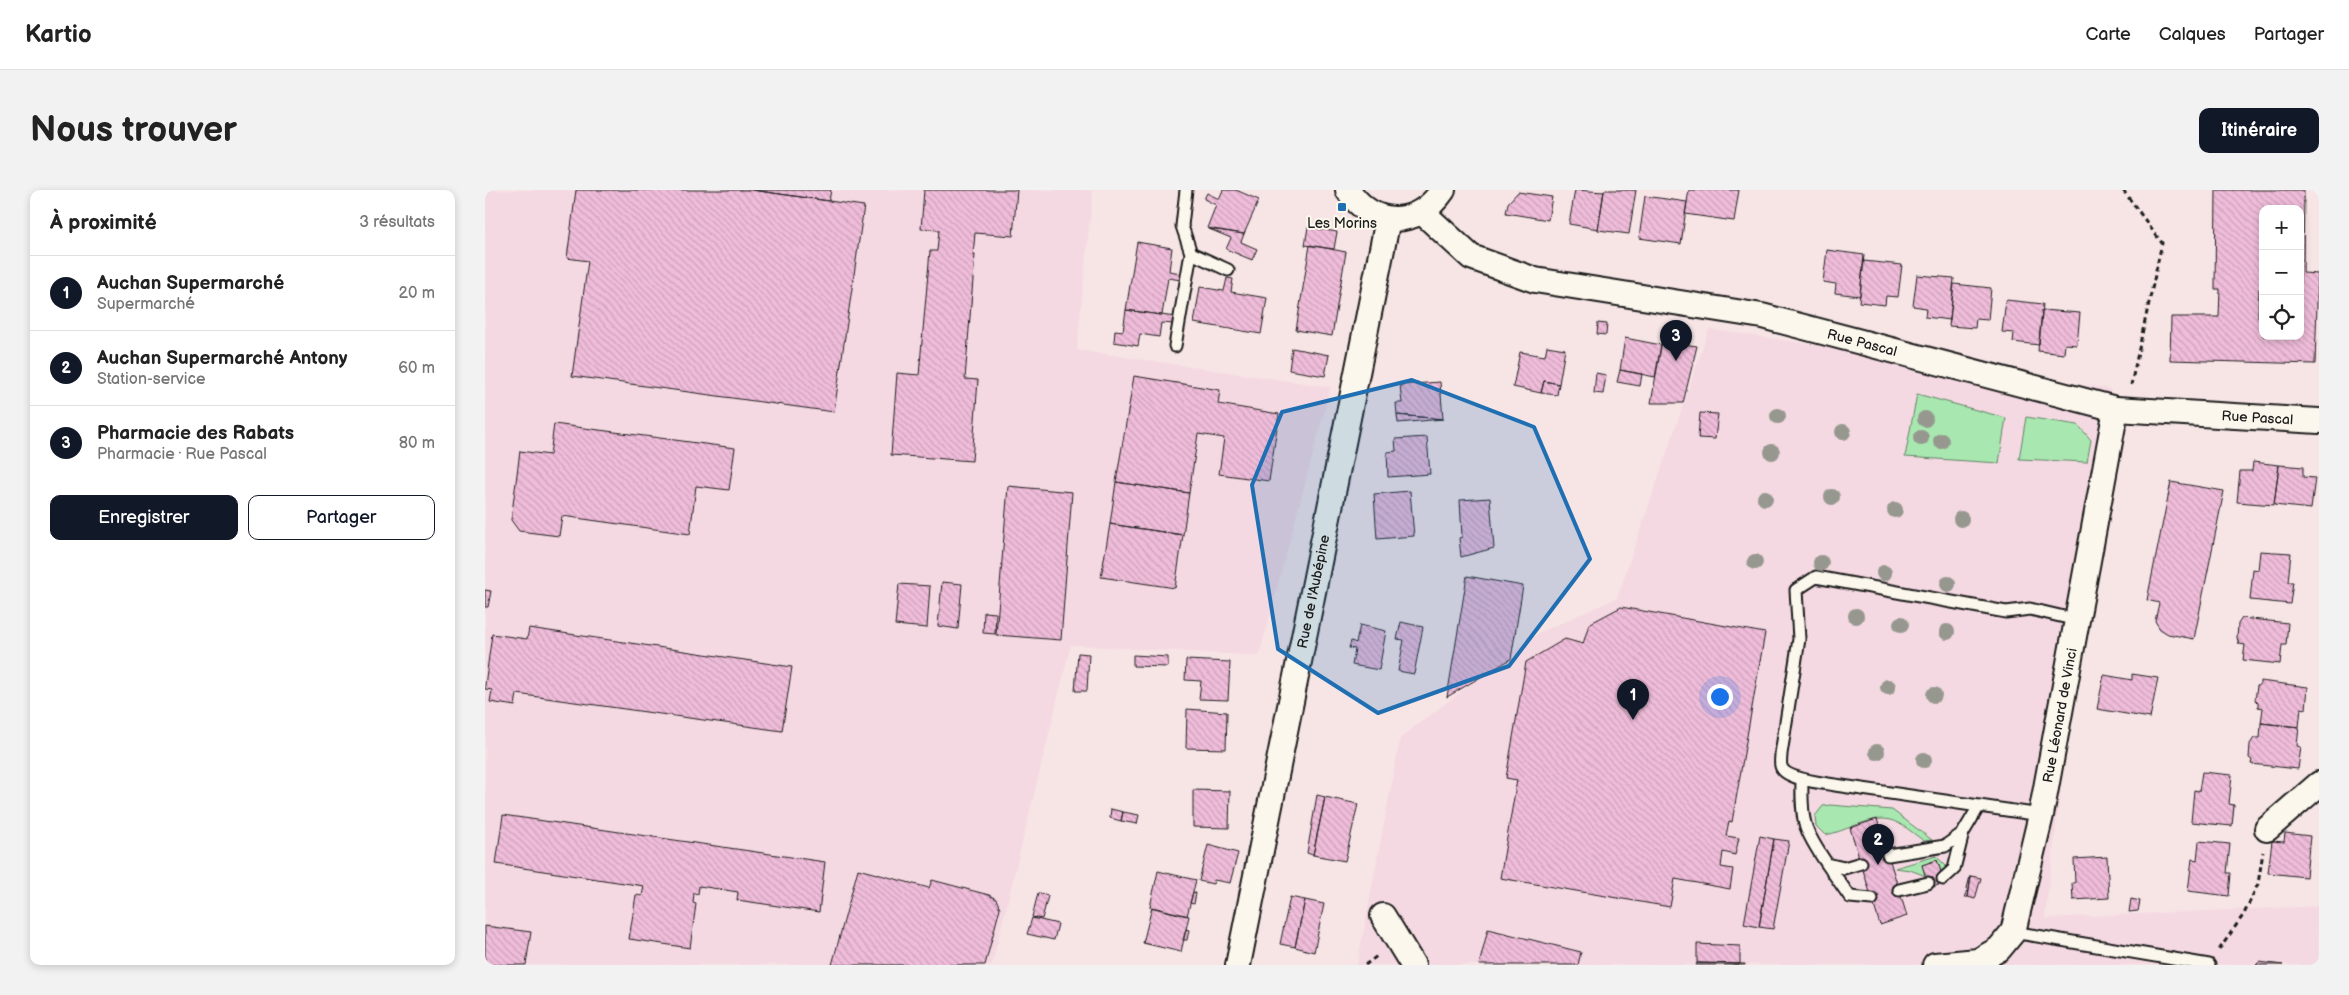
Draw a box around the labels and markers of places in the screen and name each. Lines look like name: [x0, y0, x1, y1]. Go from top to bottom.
marker: Les Morins: [1336, 201, 1348, 213]
place label: Les Morins: [1307, 215, 1377, 232]
pin: 3: [1660, 320, 1692, 361]
pin: 1: [1617, 679, 1649, 720]
pin: 2: [1862, 824, 1894, 865]

